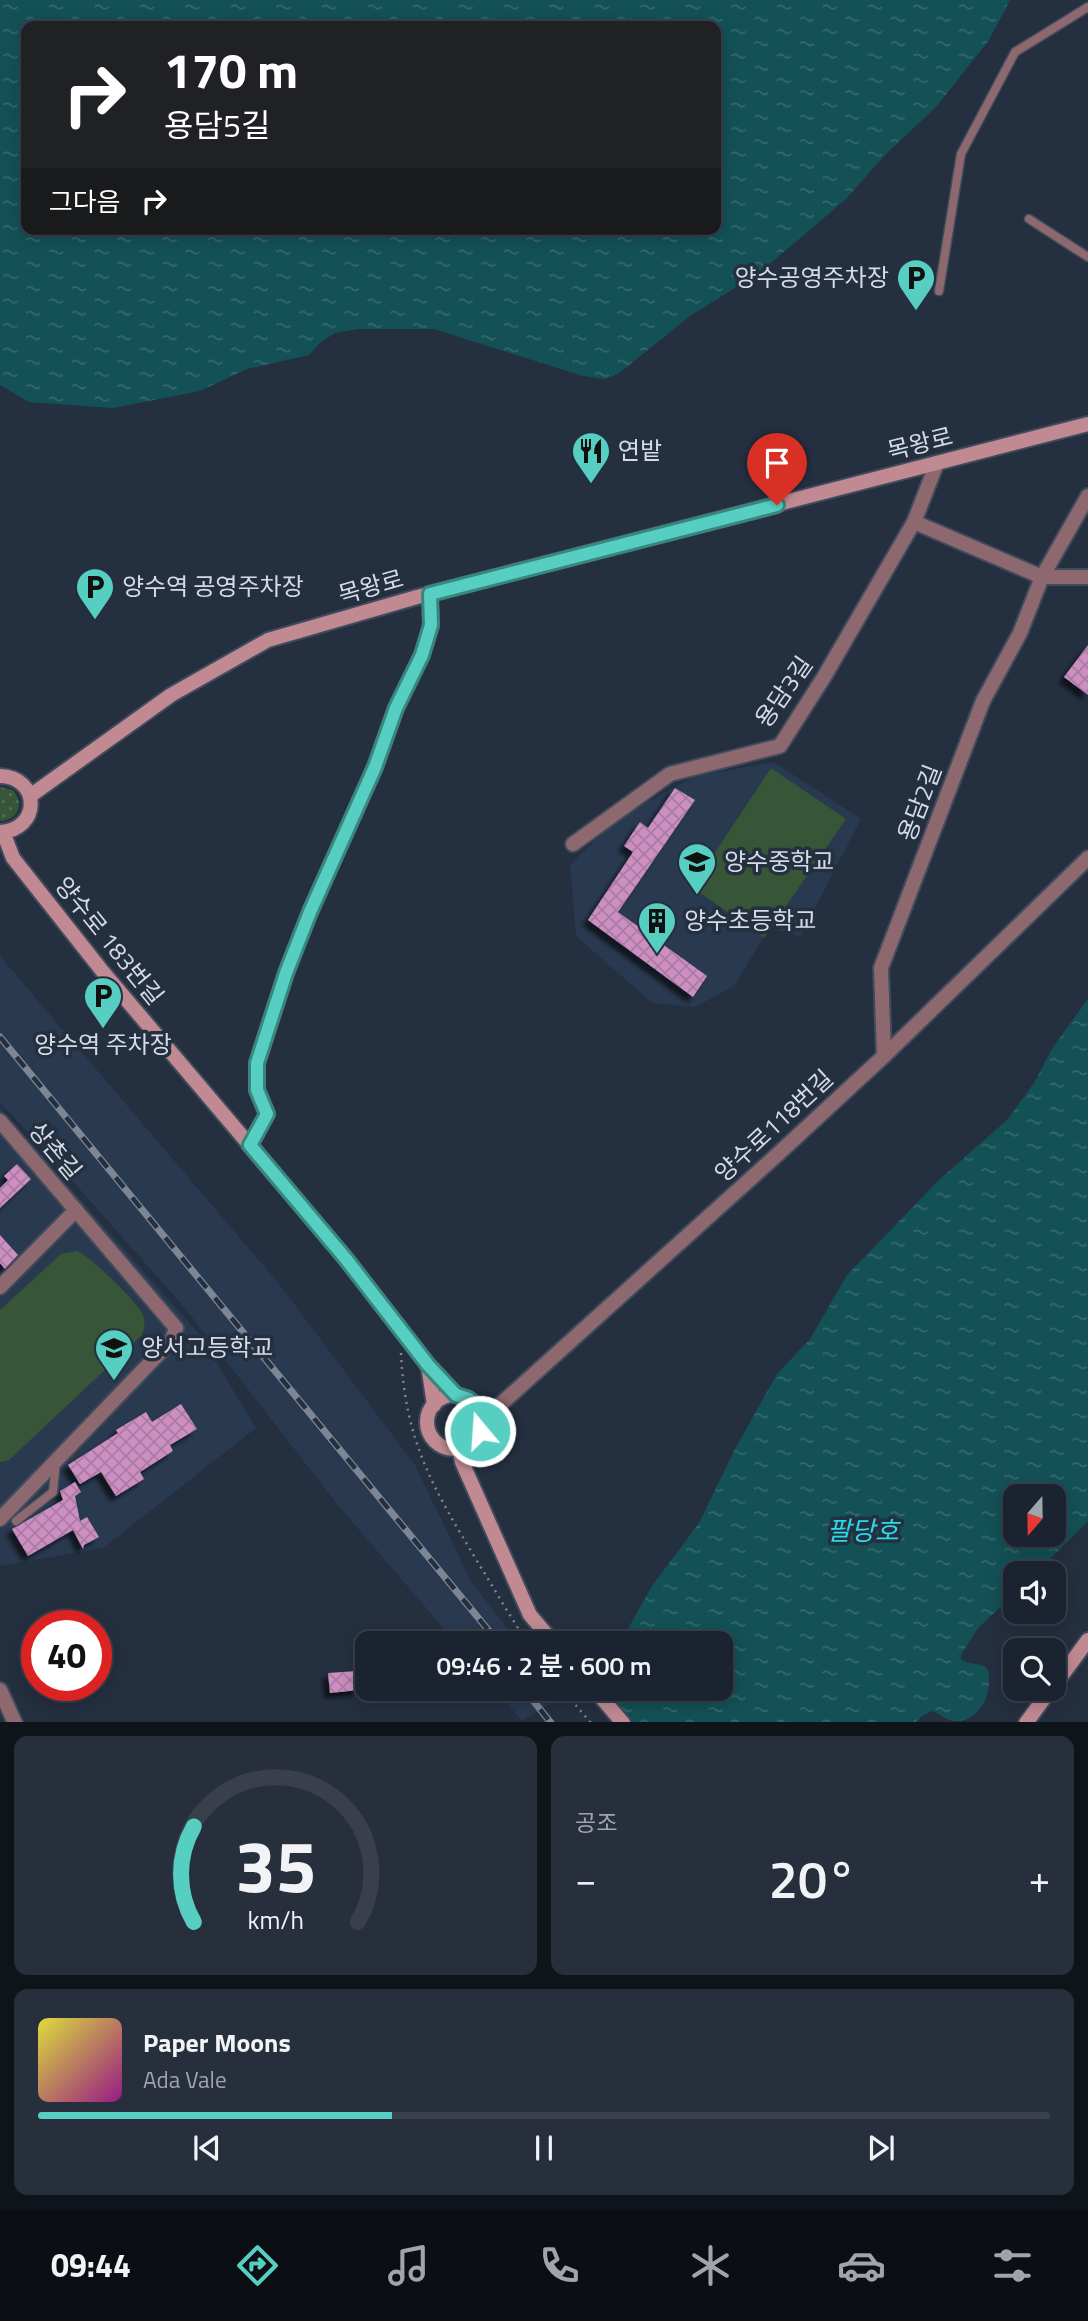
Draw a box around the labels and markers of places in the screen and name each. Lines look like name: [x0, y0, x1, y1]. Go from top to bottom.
parking icon: 양수공영주차장: [895, 257, 937, 312]
place label: 양수공영주차장: [734, 259, 889, 295]
restaurant icon: 연밭: [570, 430, 612, 485]
place label: 연밭: [618, 432, 662, 468]
pin: [747, 433, 807, 505]
parking icon: 양수역 공영주차장: [74, 566, 116, 621]
place label: 양수역 공영주차장: [122, 568, 304, 604]
school or university icon: 양수중학교: [676, 841, 718, 896]
place label: 양수중학교: [724, 843, 834, 879]
building icon: 양수초등학교: [636, 900, 678, 955]
place label: 양수초등학교: [684, 902, 816, 938]
parking icon: 양수역 주차장: [82, 975, 124, 1030]
place label: 양수역 주차장: [34, 1026, 172, 1062]
school or university icon: 양서고등학교: [93, 1327, 135, 1382]
place label: 양서고등학교: [141, 1329, 273, 1365]

